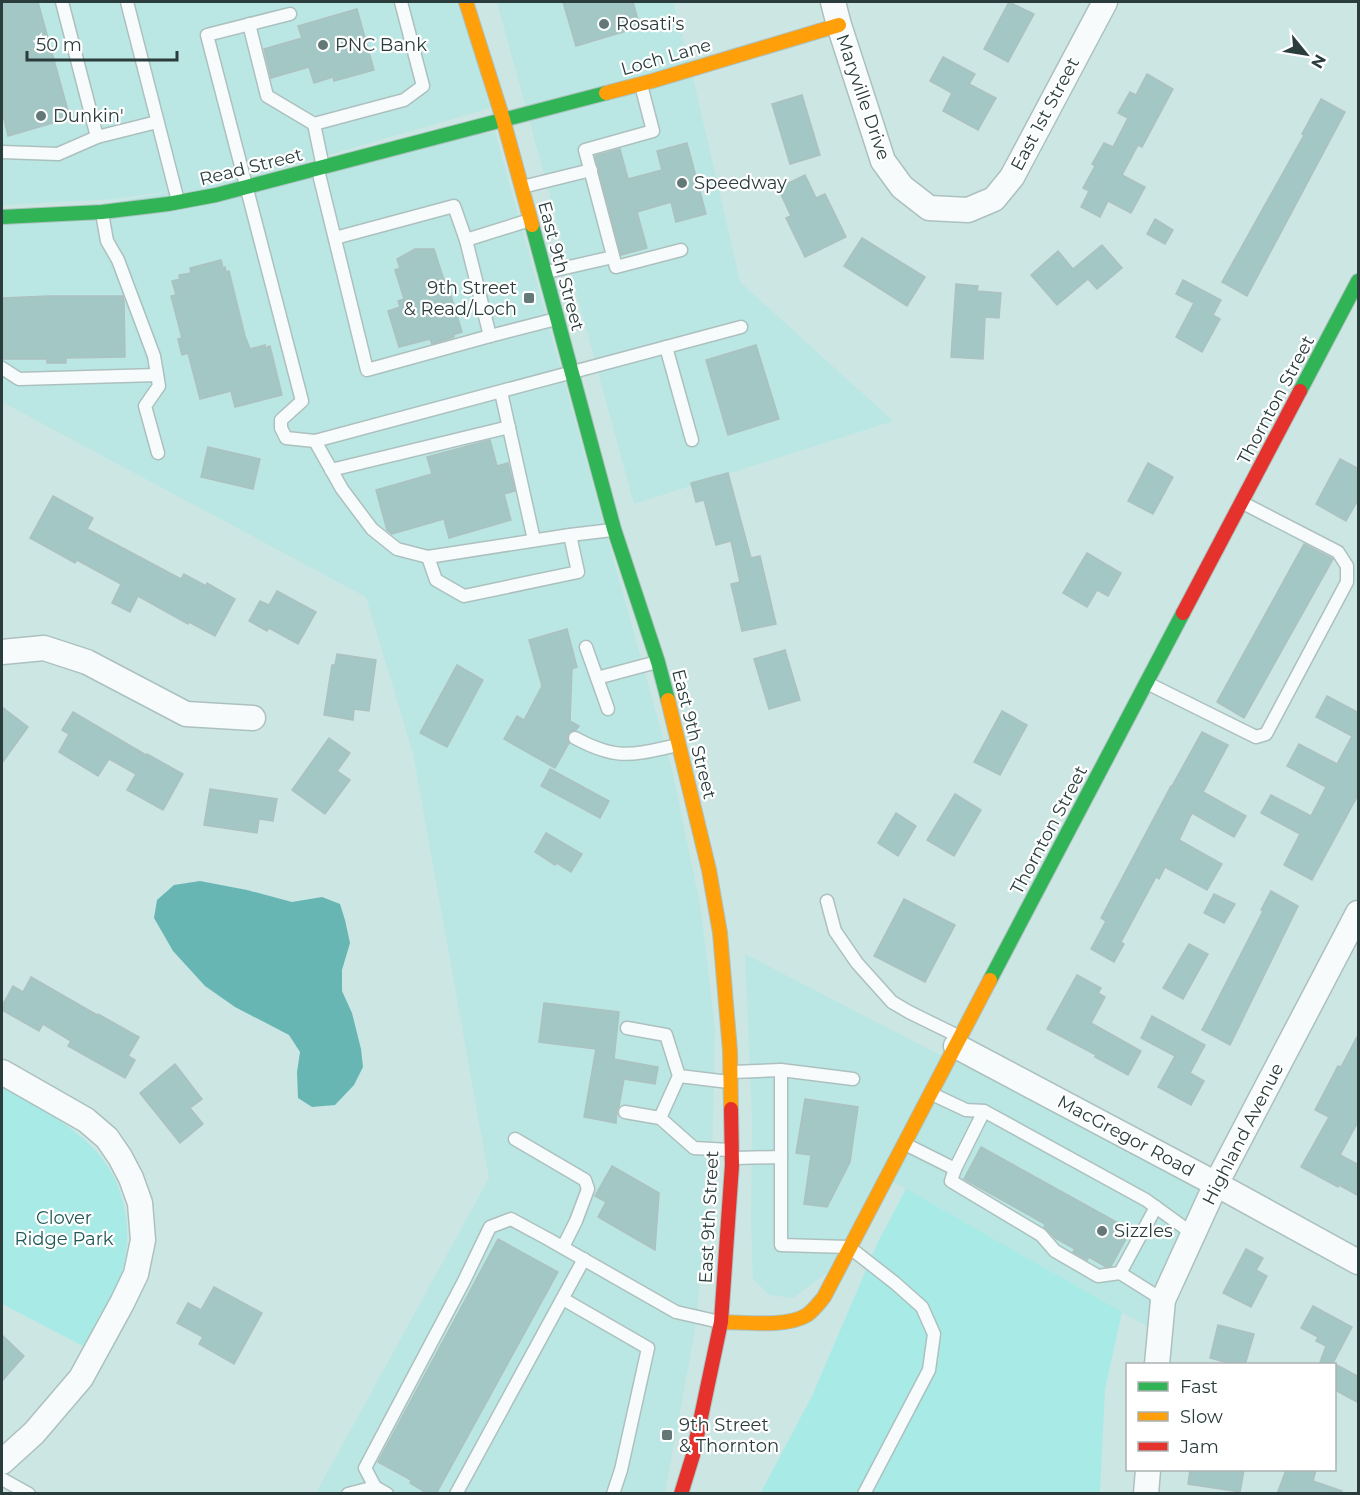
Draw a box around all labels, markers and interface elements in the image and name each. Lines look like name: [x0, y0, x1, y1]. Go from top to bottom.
place label: Rosati's: [616, 13, 684, 35]
marker: Rosati's: [597, 17, 611, 31]
scale bar: [27, 24, 177, 62]
north arrow: [1276, 24, 1336, 84]
street label: Maryville Drive: [831, 31, 895, 163]
text: 50 m: [36, 34, 82, 56]
place label: PNC Bank: [335, 34, 427, 56]
street label: Loch Lane: [618, 34, 714, 80]
marker: PNC Bank: [316, 38, 330, 52]
text: N: [1307, 51, 1330, 72]
street label: East 1st Street: [1006, 54, 1084, 174]
place label: Dunkin': [53, 105, 124, 127]
marker: Dunkin': [34, 109, 48, 123]
street label: Read Street: [197, 144, 305, 190]
place label: Speedway: [694, 172, 787, 194]
marker: Speedway: [675, 176, 689, 190]
street label: East 9th Street: [533, 199, 589, 333]
place label: 9th Street & Read/Loch: [404, 277, 517, 320]
marker: 9th Street & Read/Loch: [522, 291, 536, 305]
street label: Thornton Street: [1233, 332, 1319, 468]
street label: East 9th Street: [667, 667, 721, 801]
street label: Thornton Street: [1006, 762, 1092, 898]
street label: Highland Avenue: [1198, 1059, 1288, 1209]
street label: MacGregor Road: [1054, 1091, 1198, 1181]
street label: East 9th Street: [695, 1150, 723, 1284]
park label: Clover Ridge Park: [14, 1207, 114, 1250]
place label: Sizzles: [1114, 1220, 1173, 1242]
marker: Sizzles: [1095, 1224, 1109, 1238]
legend: [1126, 1363, 1336, 1471]
text: Fast: [1180, 1376, 1218, 1398]
text: Slow: [1180, 1406, 1223, 1428]
place label: 9th Street & Thornton: [679, 1414, 779, 1457]
marker: 9th Street & Thornton: [660, 1428, 674, 1442]
text: Jam: [1179, 1436, 1219, 1458]

